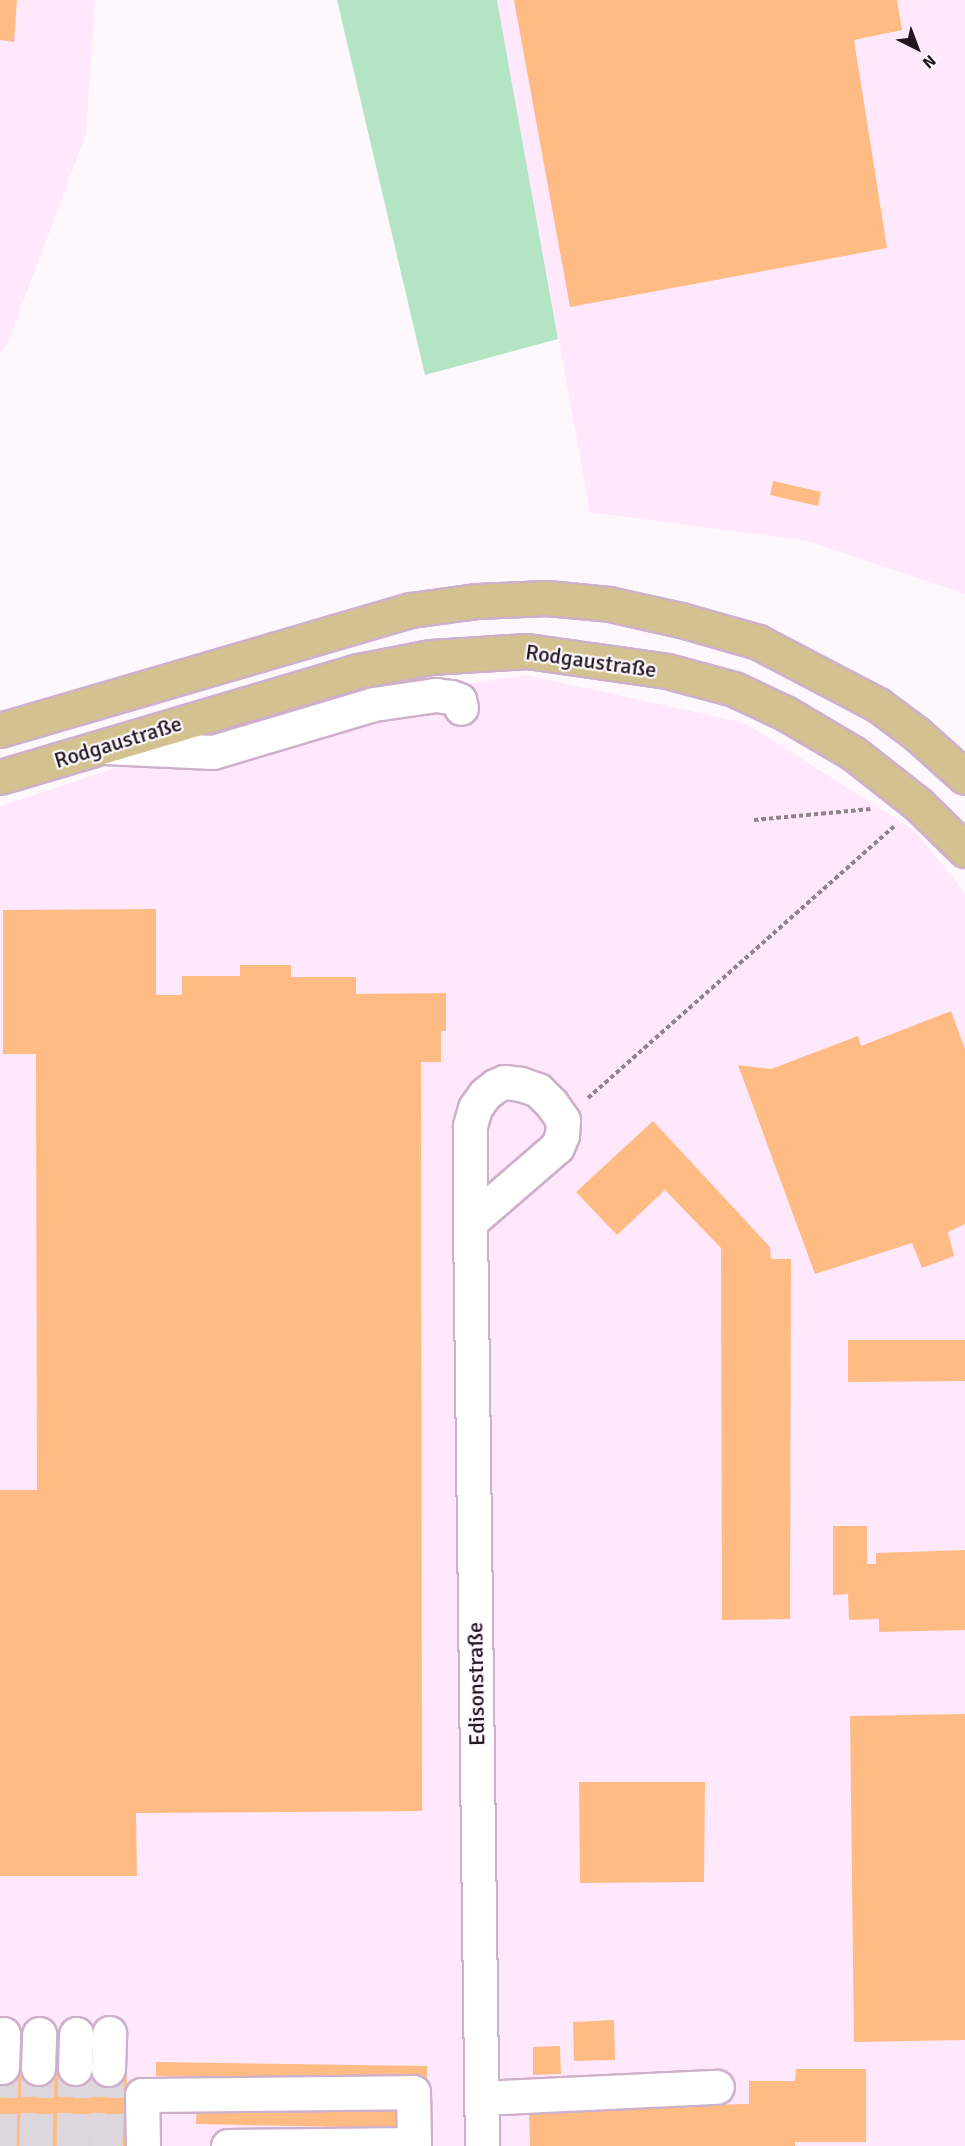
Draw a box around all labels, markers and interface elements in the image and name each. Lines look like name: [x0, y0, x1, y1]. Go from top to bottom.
north arrow: [887, 18, 947, 78]
text: N: [918, 50, 940, 73]
street label: Rodgaustraße: [524, 639, 658, 683]
street label: Rodgaustraße: [51, 710, 185, 774]
street label: Edisonstraße: [462, 1622, 490, 1746]

